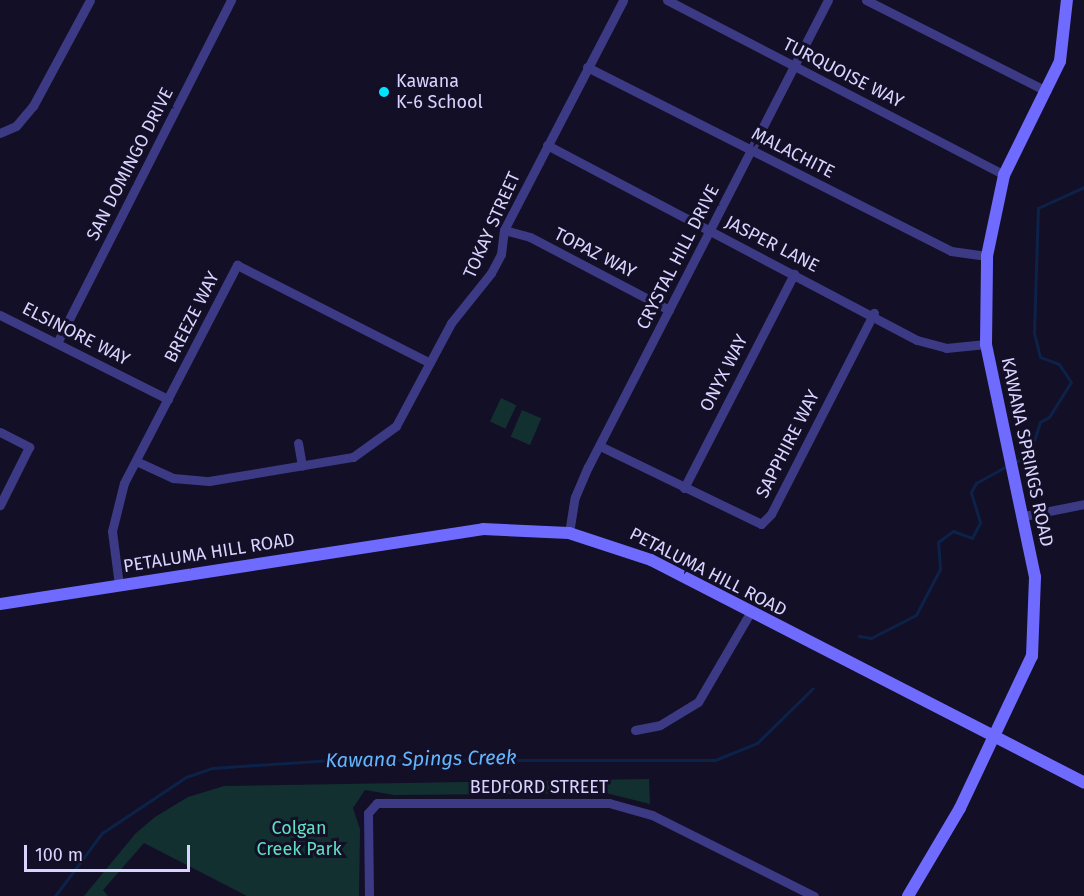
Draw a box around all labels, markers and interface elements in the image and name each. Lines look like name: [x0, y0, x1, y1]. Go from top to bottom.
street label: TURQUOISE WAY: [779, 33, 907, 113]
place label: Kawana K-6 School: [396, 71, 483, 113]
street label: SAN DOMINGO DRIVE: [82, 84, 178, 244]
marker: Kawana K-6 School: [377, 85, 391, 99]
street label: MALACHITE: [748, 123, 838, 183]
street label: TOKAY STREET: [459, 169, 525, 281]
street label: CRYSTAL HILL DRIVE: [632, 181, 724, 333]
street label: JASPER LANE: [721, 211, 823, 277]
street label: TOPAZ WAY: [550, 223, 640, 283]
street label: BREEZE WAY: [160, 268, 224, 366]
street label: ELSINORE WAY: [19, 298, 133, 370]
street label: ONYX WAY: [695, 331, 753, 415]
street label: KAWANA SPRINGS ROAD: [996, 355, 1058, 549]
street label: SAPPHIRE WAY: [752, 387, 824, 501]
street label: PETALUMA HILL ROAD: [626, 523, 790, 621]
street label: PETALUMA HILL ROAD: [122, 529, 296, 577]
water label: Kawana Spings Creek: [325, 745, 517, 773]
street label: BEDFORD STREET: [470, 776, 608, 798]
park label: Colgan Creek Park: [256, 818, 342, 860]
scale bar: [27, 833, 194, 871]
text: 100 m: [35, 844, 83, 866]

